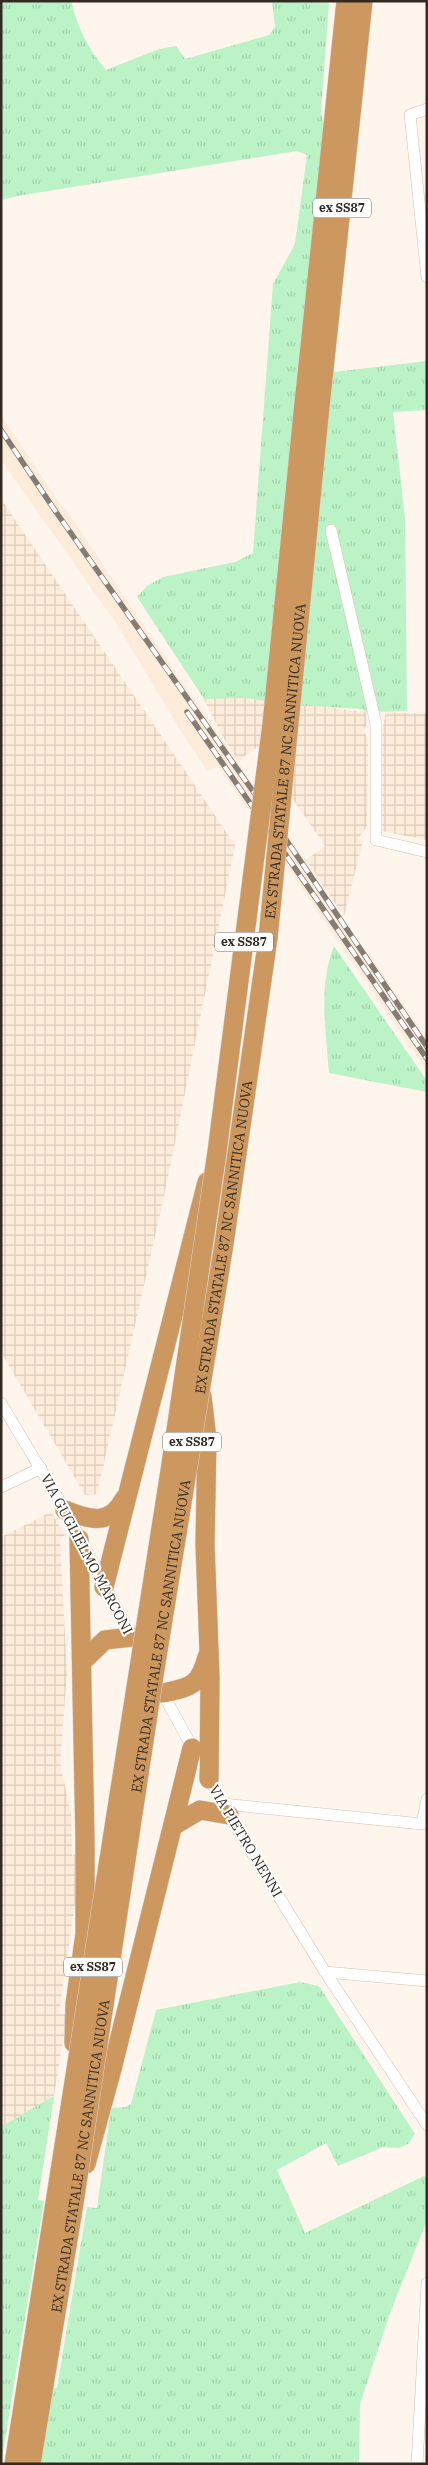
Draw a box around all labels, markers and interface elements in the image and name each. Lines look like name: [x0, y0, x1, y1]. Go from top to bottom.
road number: ex SS87: [313, 198, 371, 218]
street label: EX STRADA STATALE 87 NC SANNITICA NUOVA: [261, 602, 310, 920]
road number: ex SS87: [215, 932, 273, 952]
street label: EX STRADA STATALE 87 NC SANNITICA NUOVA: [191, 1079, 256, 1395]
road number: ex SS87: [163, 1432, 221, 1451]
street label: VIA GUGLIELMO MARCONI: [37, 1471, 137, 1637]
street label: EX STRADA STATALE 87 NC SANNITICA NUOVA: [127, 1478, 195, 1794]
street label: VIA PIETRO NENNI: [205, 1782, 287, 1901]
road number: ex SS87: [64, 1958, 122, 1976]
street label: EX STRADA STATALE 87 NC SANNITICA NUOVA: [47, 1998, 114, 2314]

